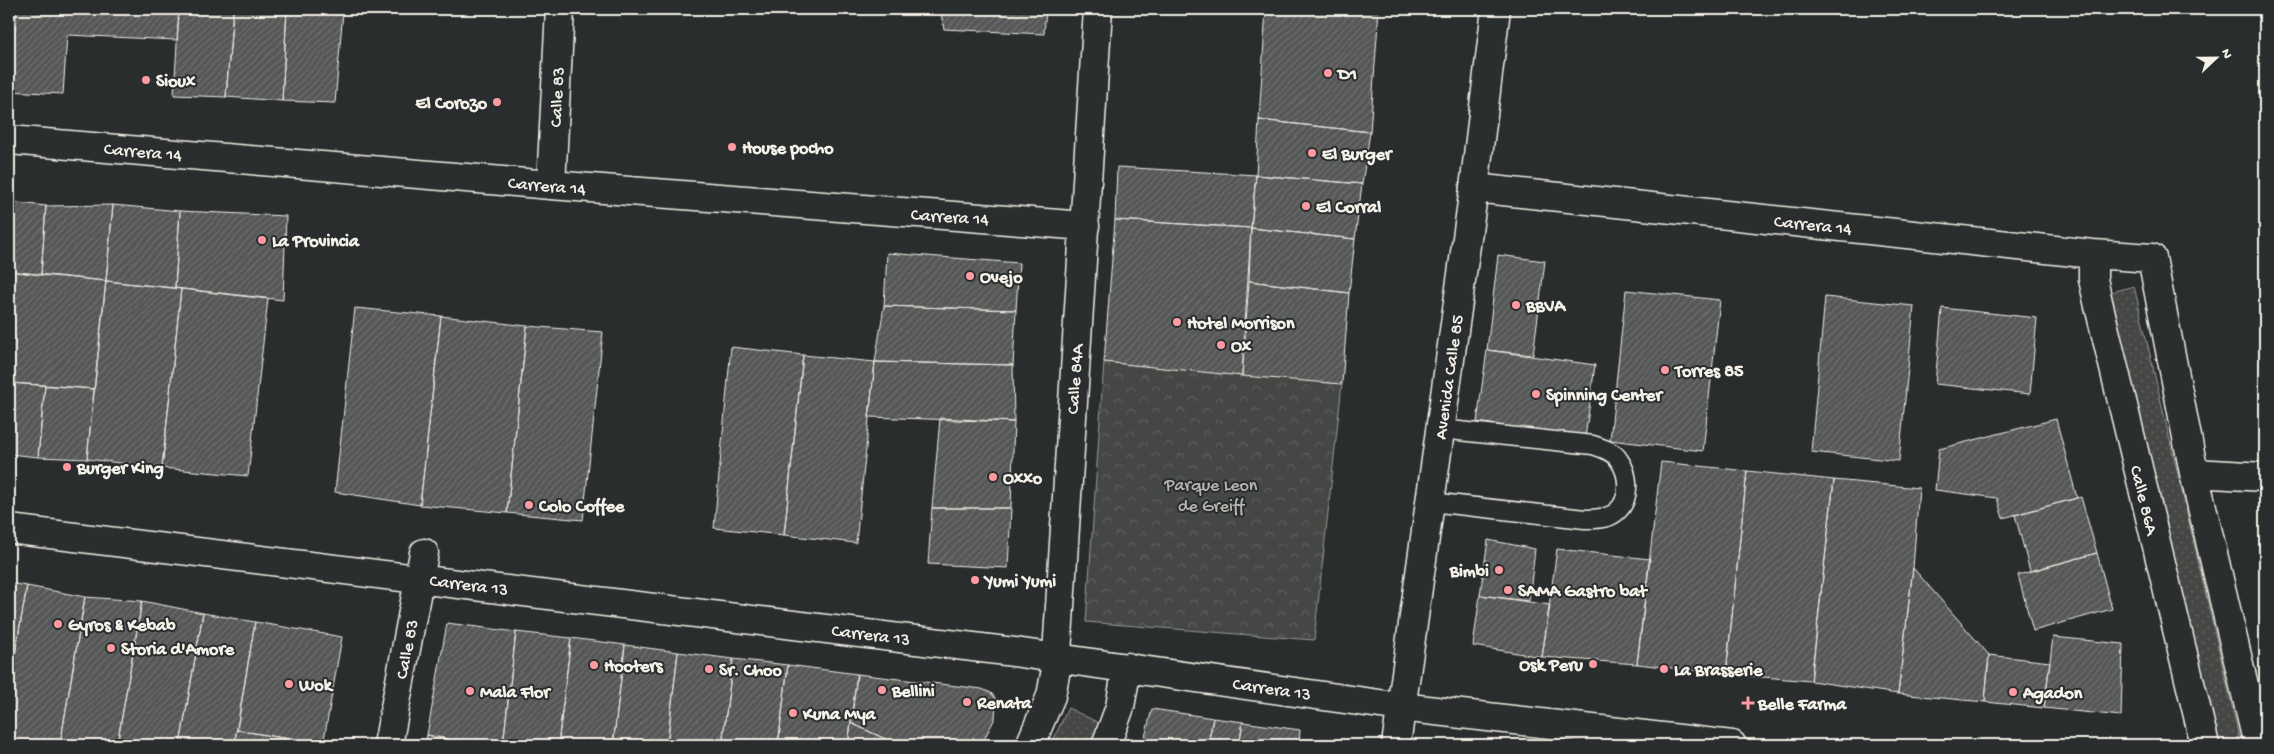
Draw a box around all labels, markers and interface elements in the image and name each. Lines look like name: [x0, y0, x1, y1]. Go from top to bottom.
north arrow: [2192, 32, 2242, 82]
text: N: [2216, 47, 2235, 61]
place label: D1: [1336, 65, 1357, 86]
street label: Calle 83: [546, 66, 571, 128]
marker: D1: [1322, 67, 1334, 79]
place label: Sioux: [156, 72, 196, 93]
marker: Sioux: [140, 74, 152, 86]
place label: El Corozo: [415, 94, 488, 115]
marker: El Corozo: [491, 96, 503, 108]
place label: House pocho: [742, 139, 834, 160]
street label: Carrera 14: [103, 140, 183, 167]
marker: House pocho: [726, 141, 738, 153]
place label: El Burger: [1322, 145, 1394, 166]
marker: El Burger: [1306, 147, 1318, 159]
street label: Carrera 14: [507, 174, 587, 201]
place label: El Corral: [1316, 198, 1381, 219]
marker: El Corral: [1300, 200, 1312, 212]
street label: Carrera 14: [910, 205, 990, 232]
street label: Carrera 14: [1773, 212, 1853, 241]
place label: La Provincia: [272, 232, 360, 253]
marker: La Provincia: [256, 234, 268, 246]
place label: Ovejo: [980, 268, 1023, 289]
marker: Ovejo: [964, 270, 976, 282]
place label: BBVA: [1525, 297, 1566, 318]
marker: BBVA: [1510, 299, 1522, 311]
place label: Hotel Morrison: [1187, 314, 1295, 335]
street label: Avenida Calle 85: [1431, 314, 1470, 441]
marker: Hotel Morrison: [1171, 316, 1183, 328]
place label: Ox: [1231, 337, 1252, 358]
marker: Ox: [1215, 339, 1227, 351]
street label: Calle 84A: [1064, 342, 1090, 415]
place label: Torres 85: [1673, 362, 1744, 383]
marker: Torres 85: [1659, 364, 1671, 376]
place label: Spinning Center: [1546, 386, 1664, 407]
marker: Spinning Center: [1530, 388, 1542, 400]
place label: Burger King: [76, 459, 164, 480]
marker: Burger King: [61, 461, 73, 473]
street label: Calle 86A: [2124, 464, 2162, 539]
place label: Oxxo: [1003, 469, 1043, 490]
marker: Oxxo: [987, 471, 999, 483]
park label: Parque Leon de Greiff: [1164, 476, 1258, 518]
place label: Colo Coffee: [538, 497, 625, 518]
marker: Colo Coffee: [523, 499, 535, 511]
place label: Bimbi: [1449, 562, 1489, 583]
marker: Bimbi: [1493, 564, 1505, 576]
street label: Carrera 13: [428, 571, 509, 602]
place label: Yumi Yumi: [983, 572, 1056, 593]
marker: Yumi Yumi: [969, 574, 981, 586]
place label: SAMA Gastro bat: [1518, 582, 1648, 603]
marker: SAMA Gastro bat: [1502, 584, 1514, 596]
place label: Gyros & Kebab: [68, 616, 176, 637]
marker: Gyros & Kebab: [52, 618, 64, 630]
street label: Calle 83: [392, 618, 425, 681]
street label: Carrera 13: [830, 621, 911, 652]
place label: Storia d'Amore: [121, 640, 235, 661]
marker: Storia d'Amore: [105, 642, 117, 654]
place label: Osk Peru: [1519, 656, 1584, 677]
place label: Hooters: [604, 657, 664, 678]
marker: Osk Peru: [1587, 658, 1599, 670]
marker: Hooters: [588, 659, 600, 671]
place label: Sr. Choo: [719, 661, 782, 682]
place label: La Brasserie: [1674, 661, 1763, 682]
marker: Sr. Choo: [703, 663, 715, 675]
marker: La Brasserie: [1658, 663, 1670, 675]
street label: Carrera 13: [1231, 675, 1312, 706]
place label: Wok: [298, 676, 334, 697]
marker: Wok: [283, 678, 295, 690]
place label: Bellini: [891, 682, 935, 703]
place label: Mala Flor: [480, 683, 552, 704]
marker: Bellini: [876, 684, 888, 696]
place label: Agadon: [2022, 684, 2083, 705]
marker: Mala Flor: [464, 685, 476, 697]
marker: Agadon: [2007, 686, 2019, 698]
place label: Renata: [976, 694, 1033, 715]
place label: Belle Farma: [1757, 695, 1847, 716]
marker: Renata: [961, 696, 973, 708]
marker: Belle Farma: [1742, 697, 1754, 709]
place label: Kuna Mya: [802, 705, 877, 726]
marker: Kuna Mya: [787, 707, 799, 719]

